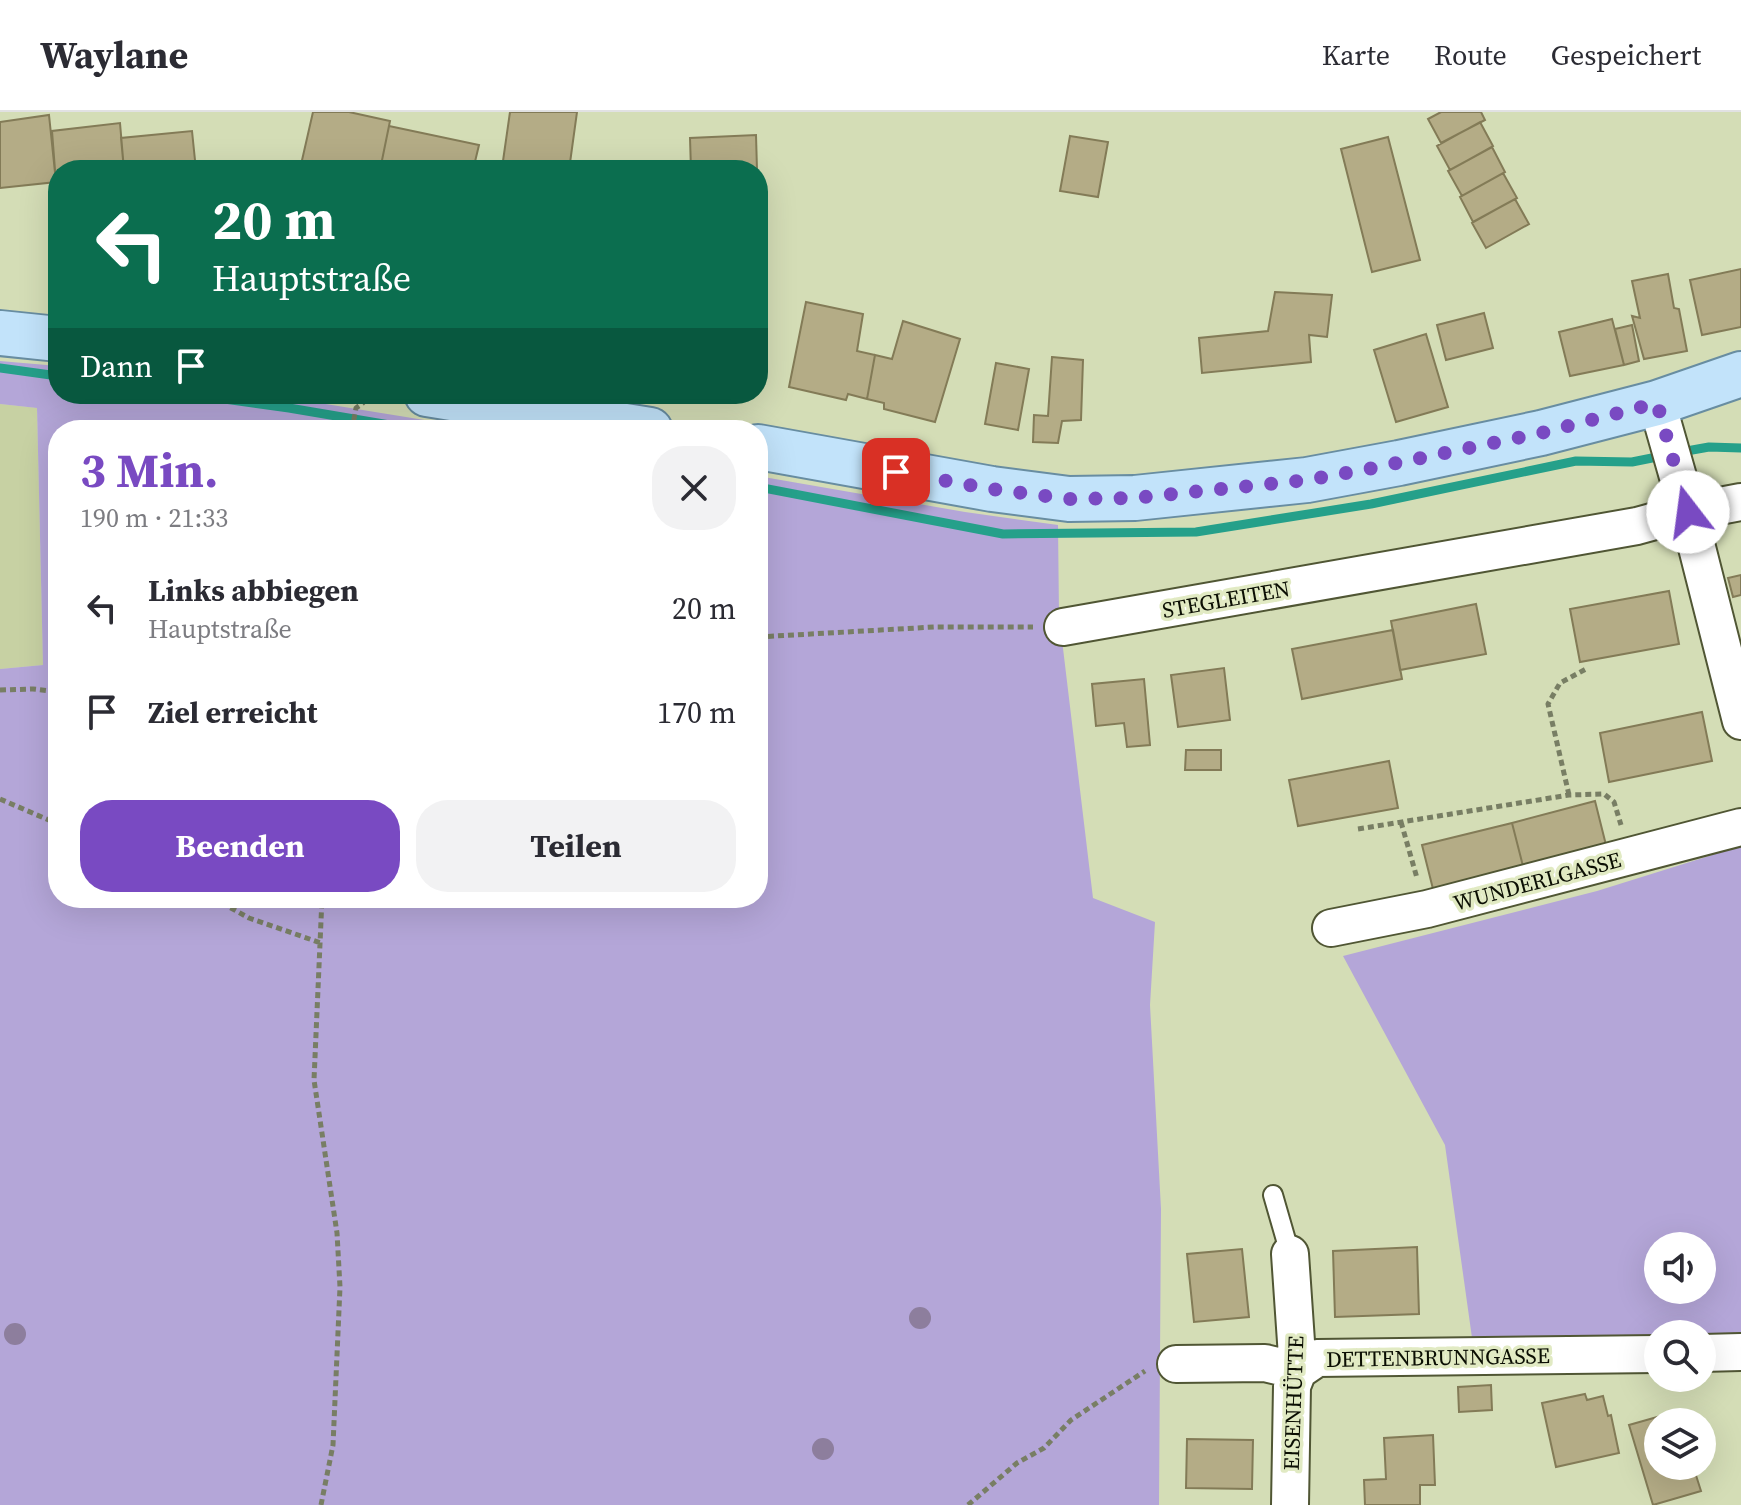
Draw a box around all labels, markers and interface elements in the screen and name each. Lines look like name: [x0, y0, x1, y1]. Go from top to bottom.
text: Waylane: [40, 29, 188, 81]
text: Karte: [1322, 36, 1390, 74]
text: Route: [1434, 36, 1507, 74]
text: Gespeichert: [1551, 36, 1701, 74]
text: 20 m: [212, 181, 335, 258]
icon: left: [80, 192, 184, 296]
text: Hauptstraße: [212, 254, 411, 303]
icon: arrive: [169, 344, 213, 388]
text: Dann: [80, 346, 153, 387]
text: 3 Min.: [80, 437, 218, 503]
pin: [862, 438, 930, 506]
button: close: [652, 446, 736, 530]
icon: arrive: [874, 450, 918, 494]
position arrow: [1646, 470, 1730, 554]
text: 190 m · 21:33: [80, 500, 228, 536]
text: Links abbiegen: [148, 570, 359, 611]
street label: STEGLEITEN: [1160, 573, 1292, 625]
icon: left: [80, 586, 124, 630]
text: 20 m: [672, 588, 736, 629]
text: Hauptstraße: [148, 611, 292, 647]
icon: arrive: [80, 690, 124, 734]
text: Ziel erreicht: [148, 692, 317, 733]
text: 170 m: [657, 692, 736, 733]
button: Beenden: [80, 800, 400, 892]
button: Teilen: [416, 800, 736, 892]
street label: WUNDERLGASSE: [1450, 844, 1624, 918]
map controls: [1644, 1232, 1716, 1480]
button: sound: [1644, 1232, 1716, 1304]
button: search: [1644, 1320, 1716, 1392]
street label: EISENHÜTTE: [1276, 1335, 1310, 1471]
street label: DETTENBRUNNGASSE: [1326, 1340, 1550, 1374]
button: layers: [1644, 1408, 1716, 1480]

